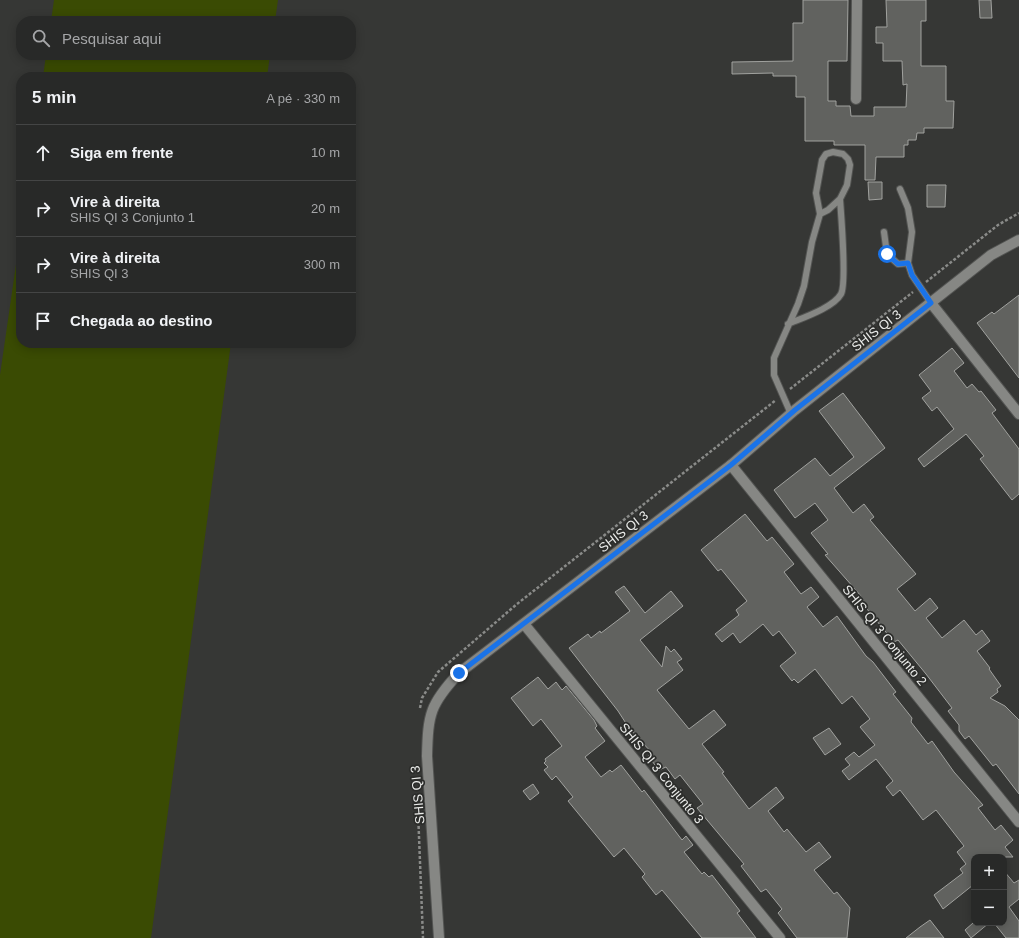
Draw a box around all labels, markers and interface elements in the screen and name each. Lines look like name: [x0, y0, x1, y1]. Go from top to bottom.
search box: [16, 16, 356, 60]
icon: search: [30, 27, 52, 49]
text: Pesquisar aqui: [62, 30, 161, 47]
text: 5 min: [32, 88, 76, 107]
text: A pé · 330 m: [266, 91, 340, 106]
icon: ahead: [32, 142, 54, 164]
text: Siga em frente: [70, 144, 173, 161]
text: 10 m: [311, 145, 340, 160]
text: Vire à direita: [70, 193, 160, 210]
icon: right: [32, 198, 54, 220]
text: 20 m: [311, 201, 340, 216]
text: SHIS QI 3 Conjunto 1: [70, 210, 195, 225]
route start: [878, 245, 896, 263]
text: Vire à direita: [70, 249, 160, 266]
icon: right: [32, 254, 54, 276]
text: 300 m: [304, 257, 340, 272]
text: SHIS QI 3: [70, 266, 129, 281]
street label: SHIS QI 3: [849, 306, 904, 354]
icon: arrive: [32, 310, 54, 332]
text: Chegada ao destino: [70, 312, 213, 329]
street label: SHIS QI 3: [596, 507, 651, 555]
street label: SHIS QI 3 Conjunto 2: [839, 582, 930, 689]
route end: [450, 664, 468, 682]
street label: SHIS QI 3 Conjunto 3: [616, 720, 707, 827]
street label: SHIS QI 3: [407, 765, 428, 825]
map controls: [971, 854, 1007, 926]
button: +: [971, 854, 1007, 890]
button: −: [971, 890, 1007, 926]

